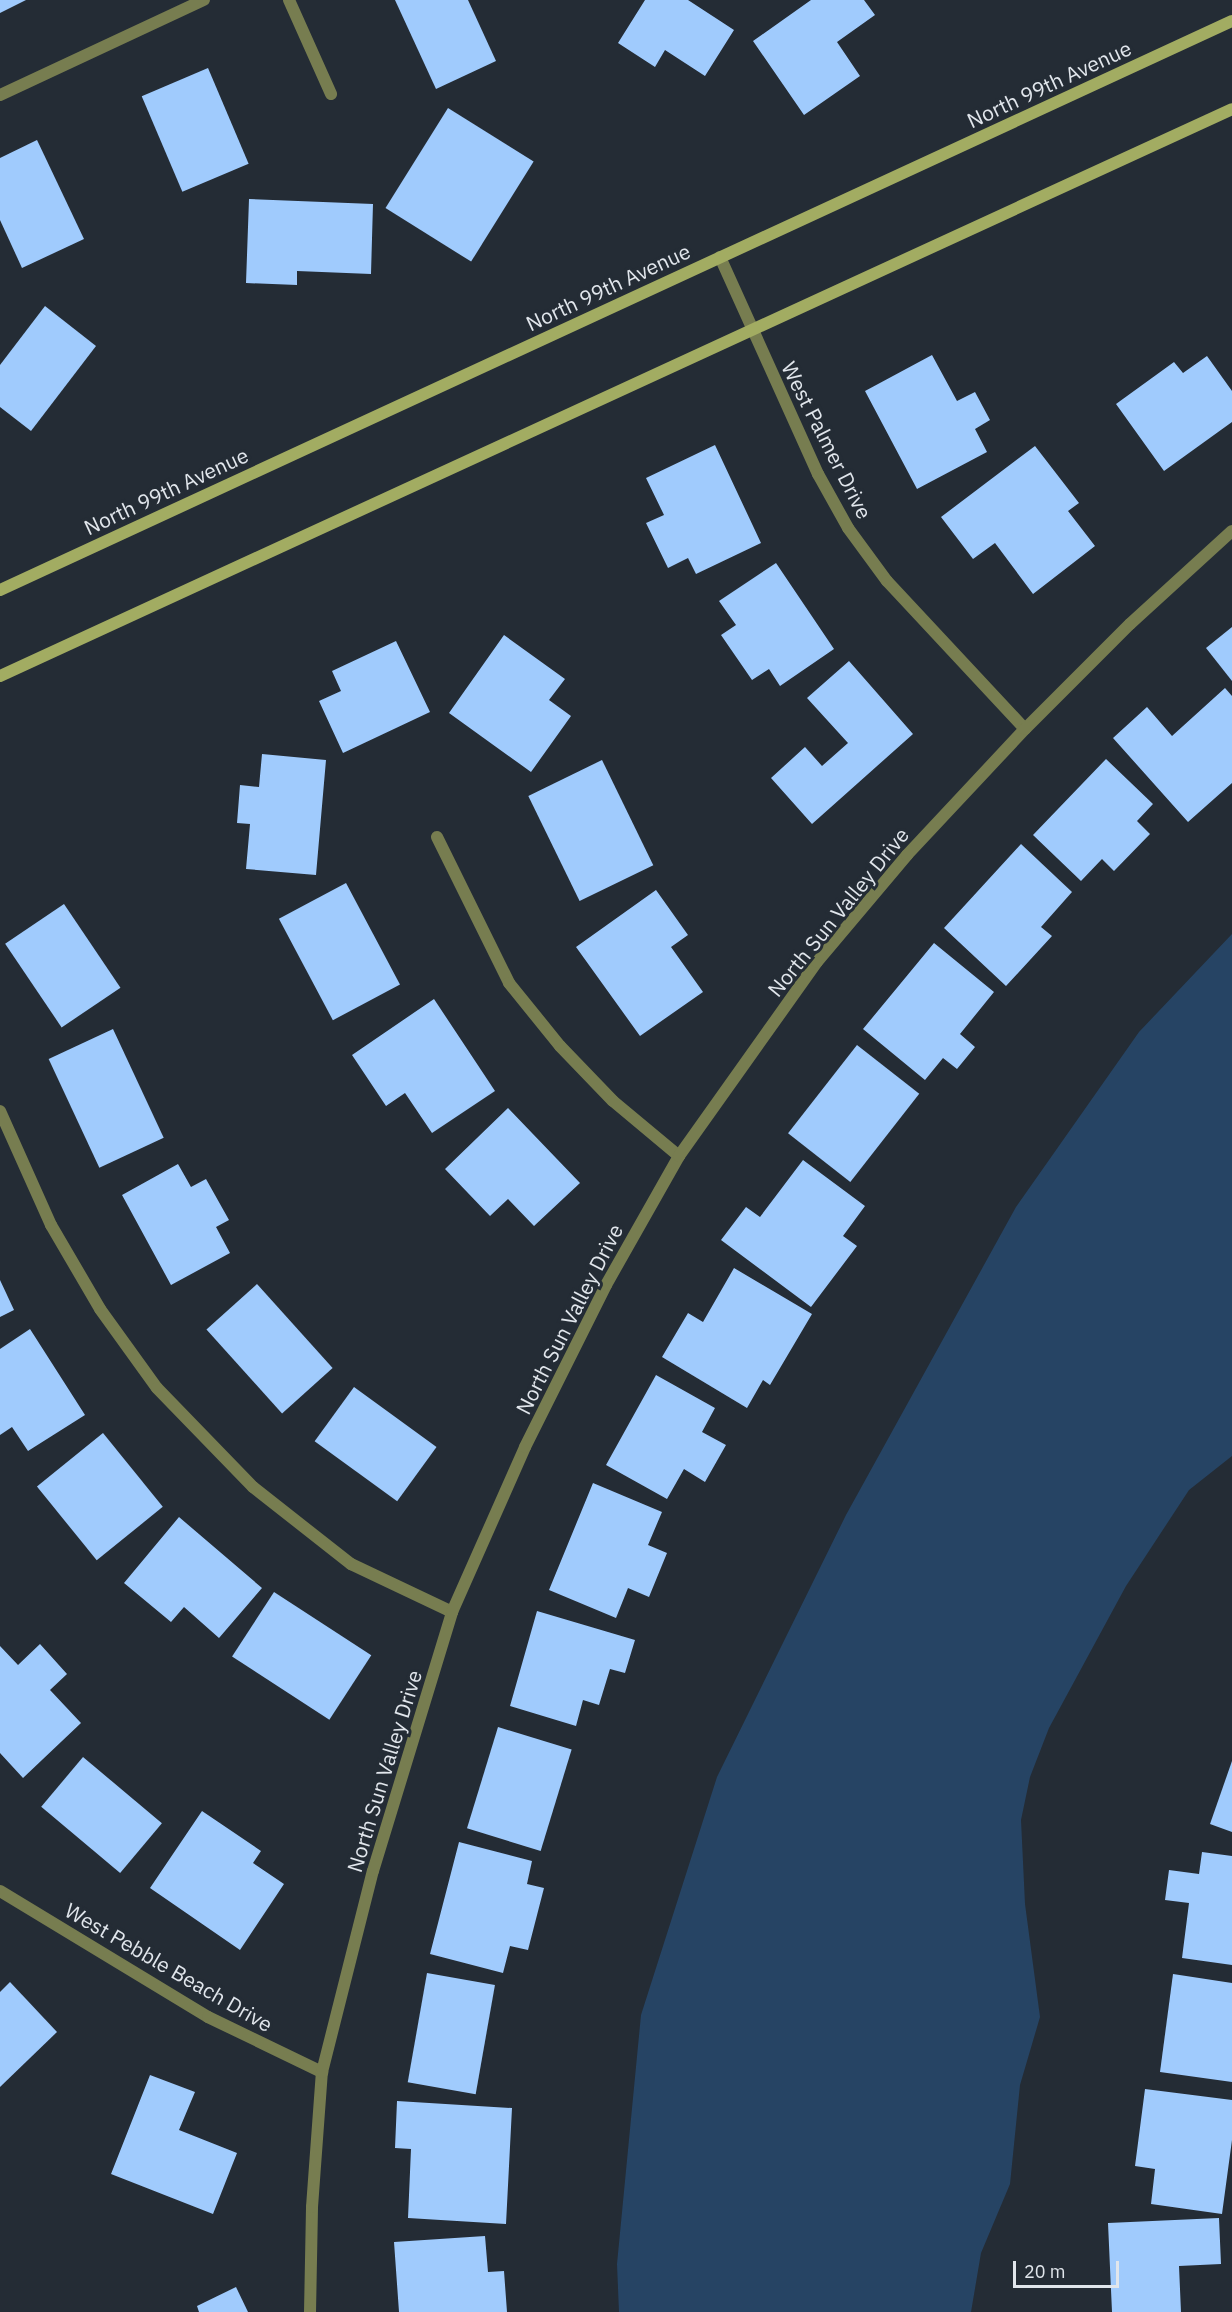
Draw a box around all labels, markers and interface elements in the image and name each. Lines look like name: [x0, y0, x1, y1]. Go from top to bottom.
street label: North 99th Avenue: [963, 35, 1135, 133]
street label: North 99th Avenue: [522, 238, 694, 336]
street label: West Palmer Drive: [776, 357, 878, 523]
street label: North 99th Avenue: [80, 442, 252, 540]
street label: North Sun Valley Drive: [762, 822, 914, 1002]
street label: North Sun Valley Drive: [510, 1220, 628, 1418]
street label: North Sun Valley Drive: [341, 1667, 427, 1875]
street label: West Pebble Beach Drive: [61, 1897, 277, 2037]
scale bar: [1016, 2249, 1122, 2287]
text: 20 m: [1024, 2260, 1066, 2283]

